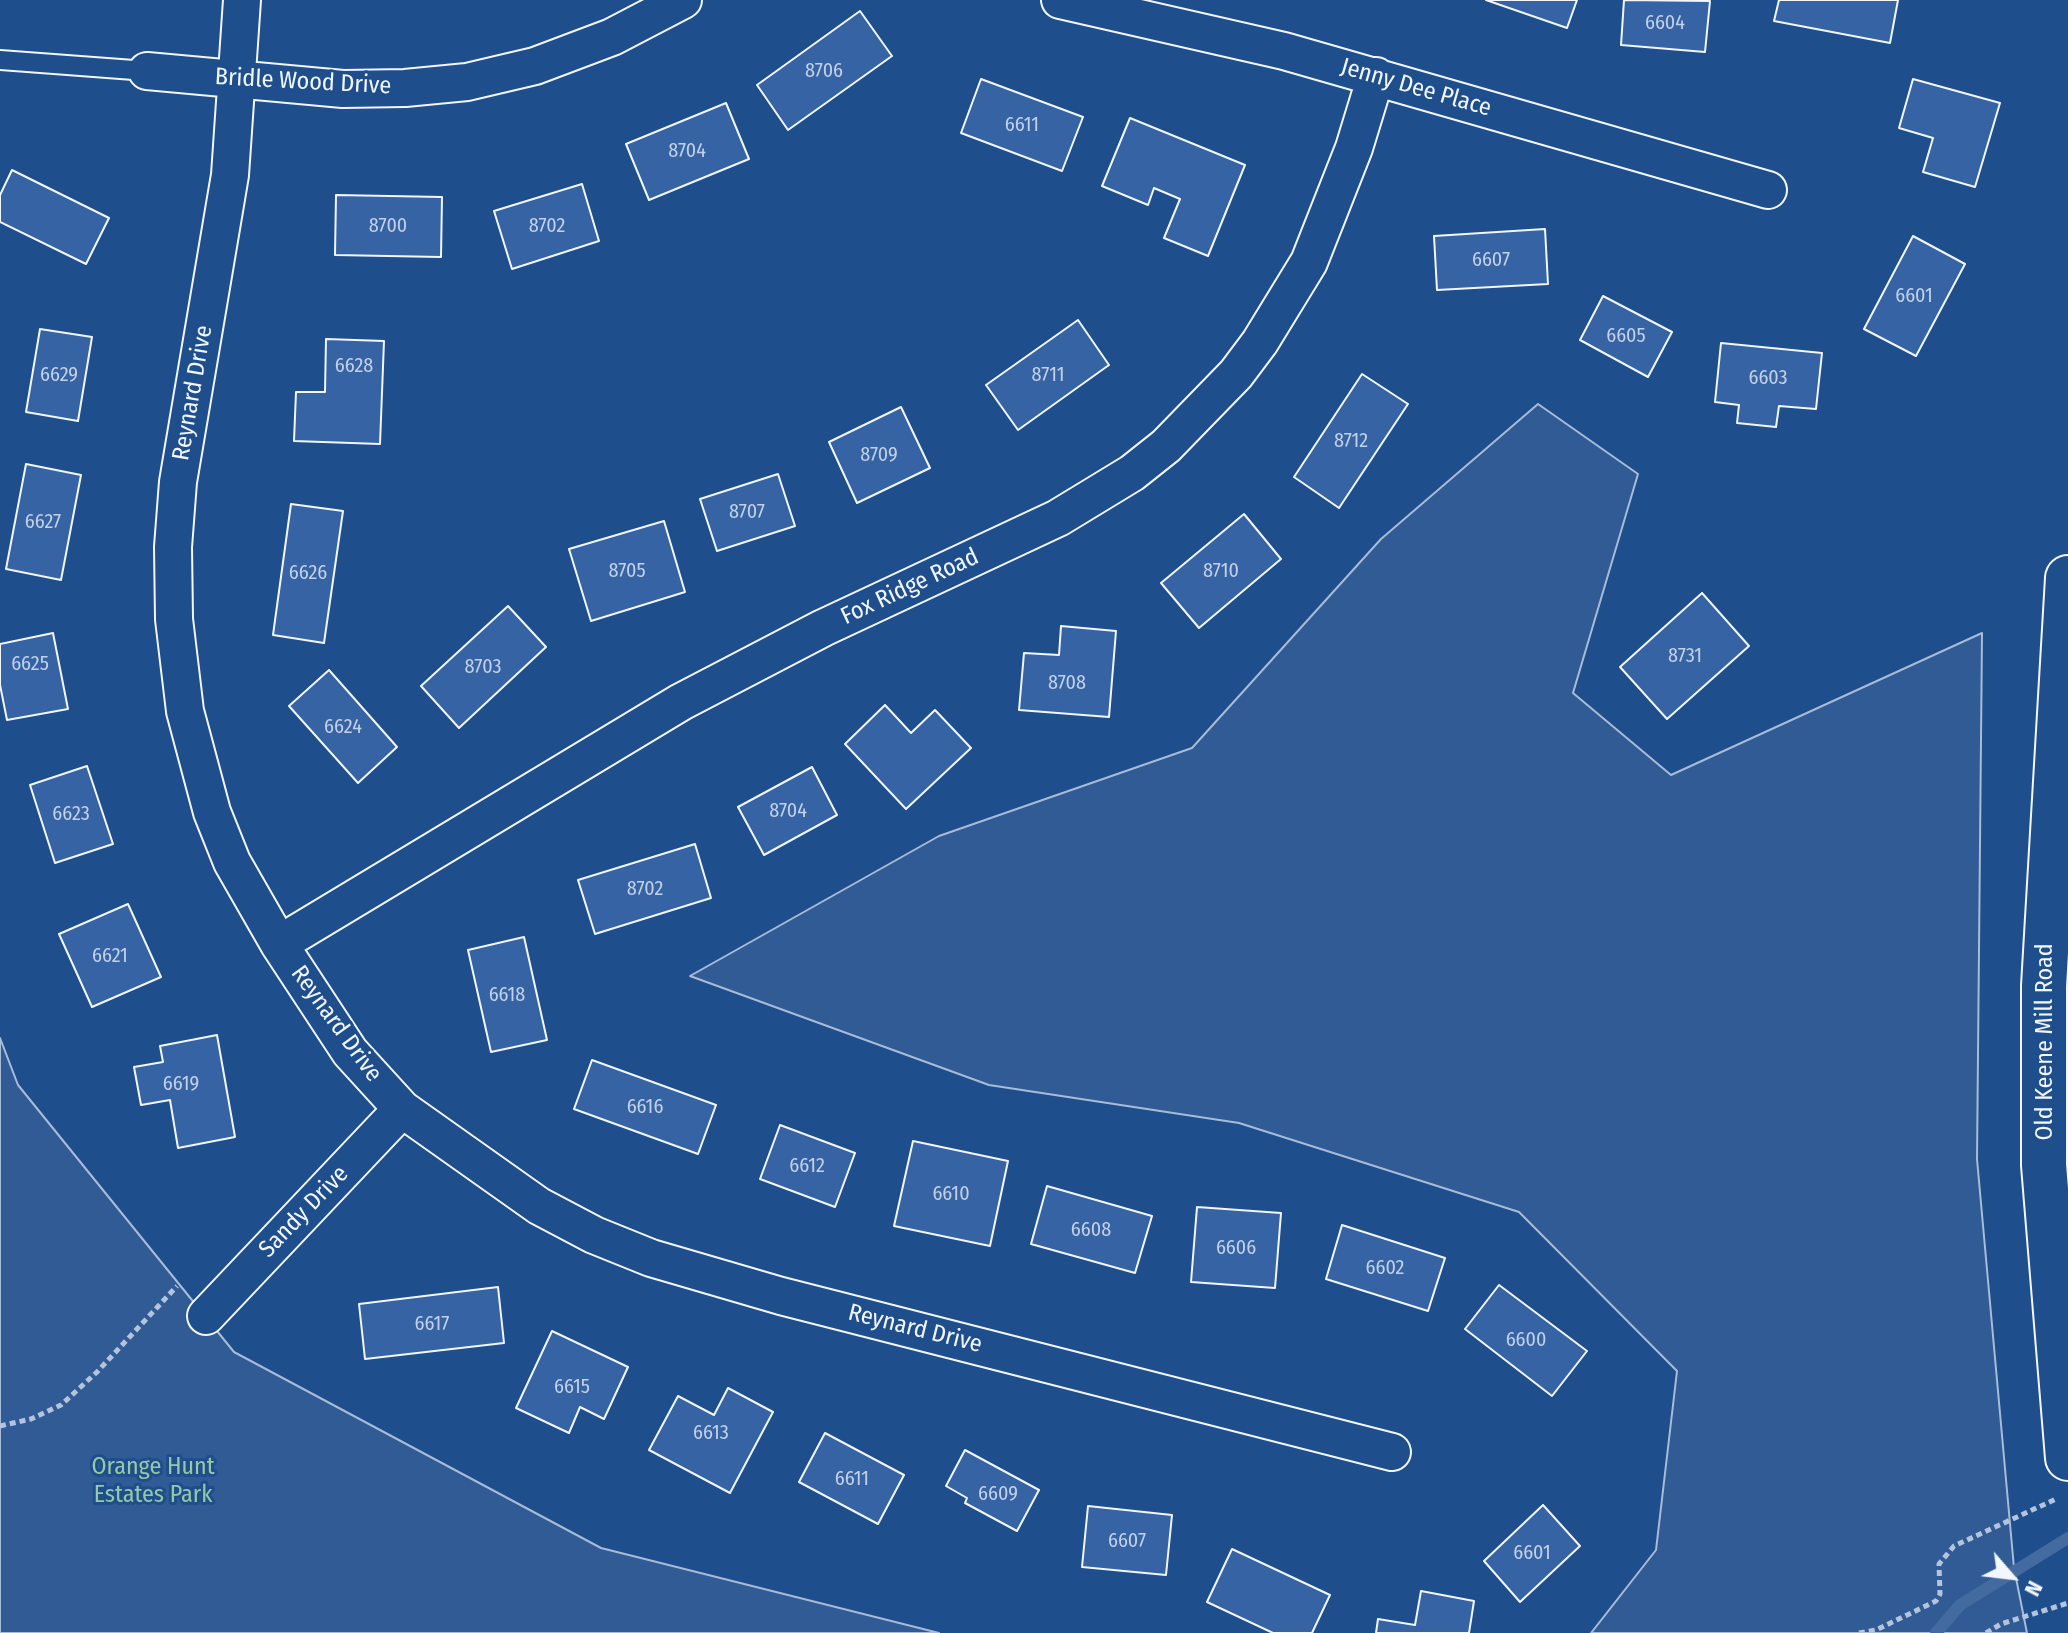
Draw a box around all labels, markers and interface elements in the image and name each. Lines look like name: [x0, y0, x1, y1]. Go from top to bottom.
house number: 6604: [1645, 11, 1685, 35]
street label: Jenny Dee Place: [1337, 53, 1495, 123]
house number: 8706: [805, 59, 843, 83]
street label: Bridle Wood Drive: [214, 63, 392, 101]
house number: 6611: [1005, 113, 1039, 137]
house number: 8704: [668, 139, 706, 163]
house number: 8700: [369, 214, 407, 238]
house number: 8702: [529, 214, 565, 238]
house number: 6607: [1472, 248, 1510, 272]
house number: 6601: [1895, 284, 1933, 308]
street label: Reynard Drive: [167, 323, 219, 463]
house number: 6605: [1606, 324, 1646, 348]
house number: 6628: [335, 354, 373, 378]
house number: 6629: [40, 363, 78, 387]
house number: 8711: [1032, 363, 1064, 387]
house number: 6603: [1748, 366, 1788, 390]
house number: 8712: [1334, 429, 1368, 453]
house number: 8709: [860, 443, 898, 467]
house number: 8707: [729, 500, 765, 524]
house number: 6627: [25, 510, 61, 534]
street label: Fox Ridge Road: [837, 543, 983, 631]
house number: 8705: [608, 559, 646, 583]
house number: 8710: [1203, 559, 1239, 583]
house number: 6626: [289, 561, 327, 585]
house number: 8731: [1668, 644, 1702, 668]
house number: 6625: [11, 652, 49, 676]
house number: 8703: [465, 655, 501, 679]
house number: 8708: [1048, 671, 1086, 695]
house number: 6624: [324, 715, 362, 739]
house number: 8704: [769, 799, 807, 823]
house number: 6623: [52, 802, 90, 826]
house number: 8702: [627, 877, 663, 901]
street label: Old Keene Mill Road: [2031, 943, 2059, 1141]
house number: 6621: [92, 944, 128, 968]
street label: Reynard Drive: [284, 960, 388, 1088]
house number: 6618: [489, 983, 525, 1007]
house number: 6619: [163, 1072, 199, 1096]
house number: 6616: [627, 1095, 663, 1119]
house number: 6612: [789, 1154, 825, 1178]
street label: Sandy Drive: [253, 1160, 355, 1264]
house number: 6610: [932, 1182, 970, 1206]
house number: 6608: [1071, 1218, 1111, 1242]
house number: 6606: [1216, 1236, 1256, 1260]
house number: 6602: [1366, 1256, 1404, 1280]
street label: Reynard Drive: [845, 1299, 985, 1359]
house number: 6617: [415, 1312, 449, 1336]
house number: 6600: [1506, 1328, 1546, 1352]
house number: 6615: [554, 1375, 590, 1399]
house number: 6613: [693, 1421, 729, 1445]
park label: Orange Hunt Estates Park: [91, 1453, 215, 1509]
house number: 6611: [835, 1467, 869, 1491]
house number: 6609: [978, 1482, 1018, 1506]
house number: 6607: [1108, 1529, 1146, 1553]
north arrow: [1972, 1537, 2052, 1617]
house number: 6601: [1513, 1541, 1551, 1565]
text: N: [2019, 1576, 2049, 1601]

